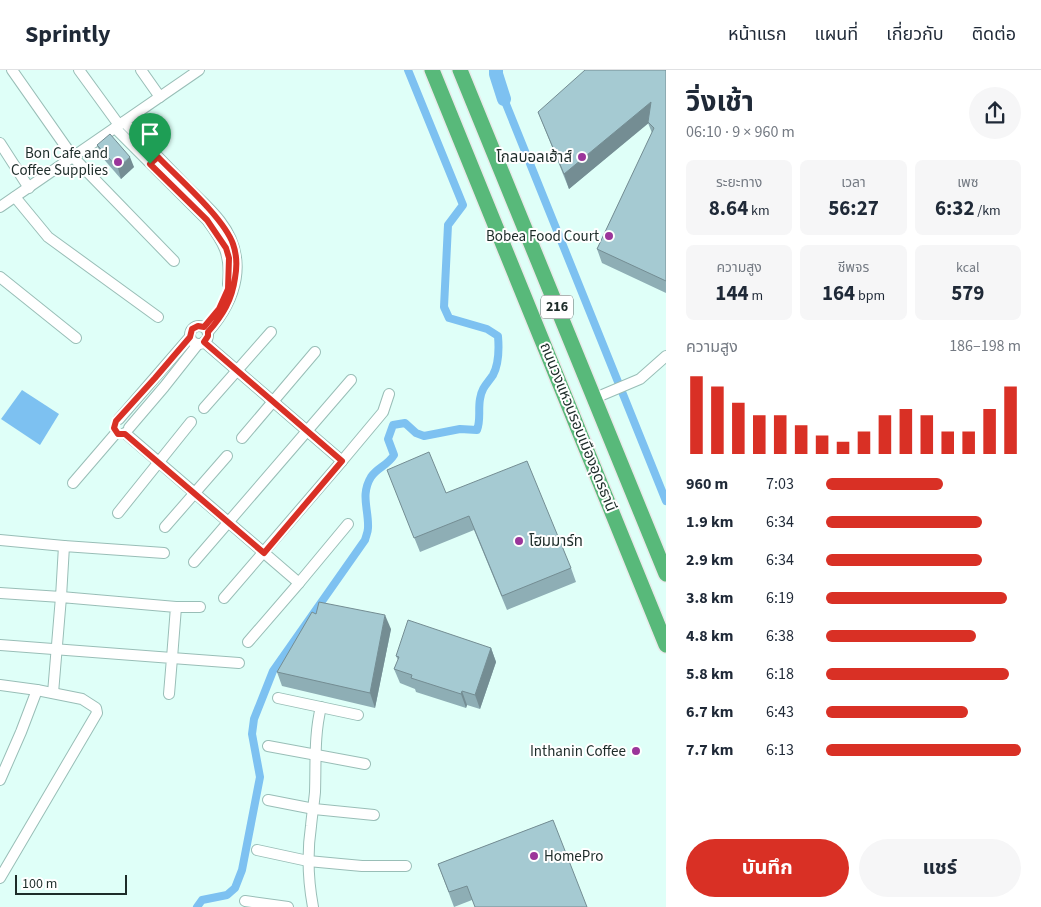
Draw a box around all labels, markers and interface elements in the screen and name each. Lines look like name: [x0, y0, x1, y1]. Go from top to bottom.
text: Sprintly: [25, 17, 111, 52]
text: หน้าแรก: [728, 22, 786, 47]
text: แผนที่: [814, 22, 858, 47]
text: เกี่ยวกับ: [886, 22, 944, 47]
text: ติดต่อ: [972, 22, 1016, 47]
text: วิ่งเช้า: [686, 82, 754, 122]
button: share: [969, 87, 1021, 139]
pin: [129, 113, 171, 164]
icon: arrive: [136, 120, 164, 148]
text: 06:10 · 9 × 960 m: [686, 121, 795, 143]
place label: Bon Cafe and Coffee Supplies: [11, 143, 108, 181]
place label: โกลบอลเฮ้าส์: [496, 147, 572, 168]
marker: โกลบอลเฮ้าส์: [576, 151, 588, 163]
marker: Bon Cafe and Coffee Supplies: [112, 156, 124, 168]
text: ระยะทาง: [716, 173, 762, 193]
text: เวลา: [841, 173, 866, 193]
text: เพซ: [957, 173, 979, 193]
text: 8.64: [709, 193, 748, 223]
text: 56:27: [828, 193, 879, 223]
text: 6:32: [935, 193, 974, 223]
text: km: [748, 201, 770, 221]
text: /km: [974, 201, 1001, 221]
place label: Bobea Food Court: [486, 226, 599, 247]
marker: Bobea Food Court: [603, 230, 615, 242]
text: ความสูง: [717, 258, 762, 278]
text: ชีพจร: [838, 258, 869, 278]
text: kcal: [956, 258, 980, 278]
text: 144: [715, 278, 749, 308]
text: 164: [822, 278, 855, 308]
text: 579: [951, 278, 984, 308]
text: m: [749, 286, 763, 306]
text: bpm: [855, 286, 885, 306]
road number: 216: [541, 296, 573, 318]
text: 186–198 m: [949, 335, 1021, 357]
text: ความสูง: [686, 336, 738, 358]
street label: ถนนวงแหวนรอบเมืองอุดรธานี: [534, 339, 622, 515]
text: 960 m: [686, 473, 728, 495]
text: 7:03: [766, 473, 794, 495]
text: 1.9 km: [686, 511, 733, 533]
text: 6:34: [766, 511, 794, 533]
place label: โฮมมาร์ท: [529, 531, 583, 552]
marker: โฮมมาร์ท: [513, 535, 525, 547]
text: 2.9 km: [686, 549, 733, 571]
text: 6:34: [766, 549, 794, 571]
text: 3.8 km: [686, 587, 733, 609]
text: 6:19: [766, 587, 794, 609]
text: 4.8 km: [686, 625, 733, 647]
text: 6:38: [766, 625, 794, 647]
text: 5.8 km: [686, 663, 733, 685]
text: 6:18: [766, 663, 794, 685]
text: 6.7 km: [686, 701, 733, 723]
text: 6:43: [766, 701, 794, 723]
text: 7.7 km: [686, 739, 733, 761]
text: 6:13: [766, 739, 794, 761]
place label: Inthanin Coffee: [530, 741, 626, 762]
marker: Inthanin Coffee: [630, 745, 642, 757]
button: บันทึก: [686, 839, 849, 897]
button: แชร์: [859, 839, 1021, 897]
place label: HomePro: [544, 846, 603, 867]
marker: HomePro: [528, 850, 540, 862]
scale bar: [15, 872, 128, 895]
text: 100 m: [22, 874, 57, 894]

